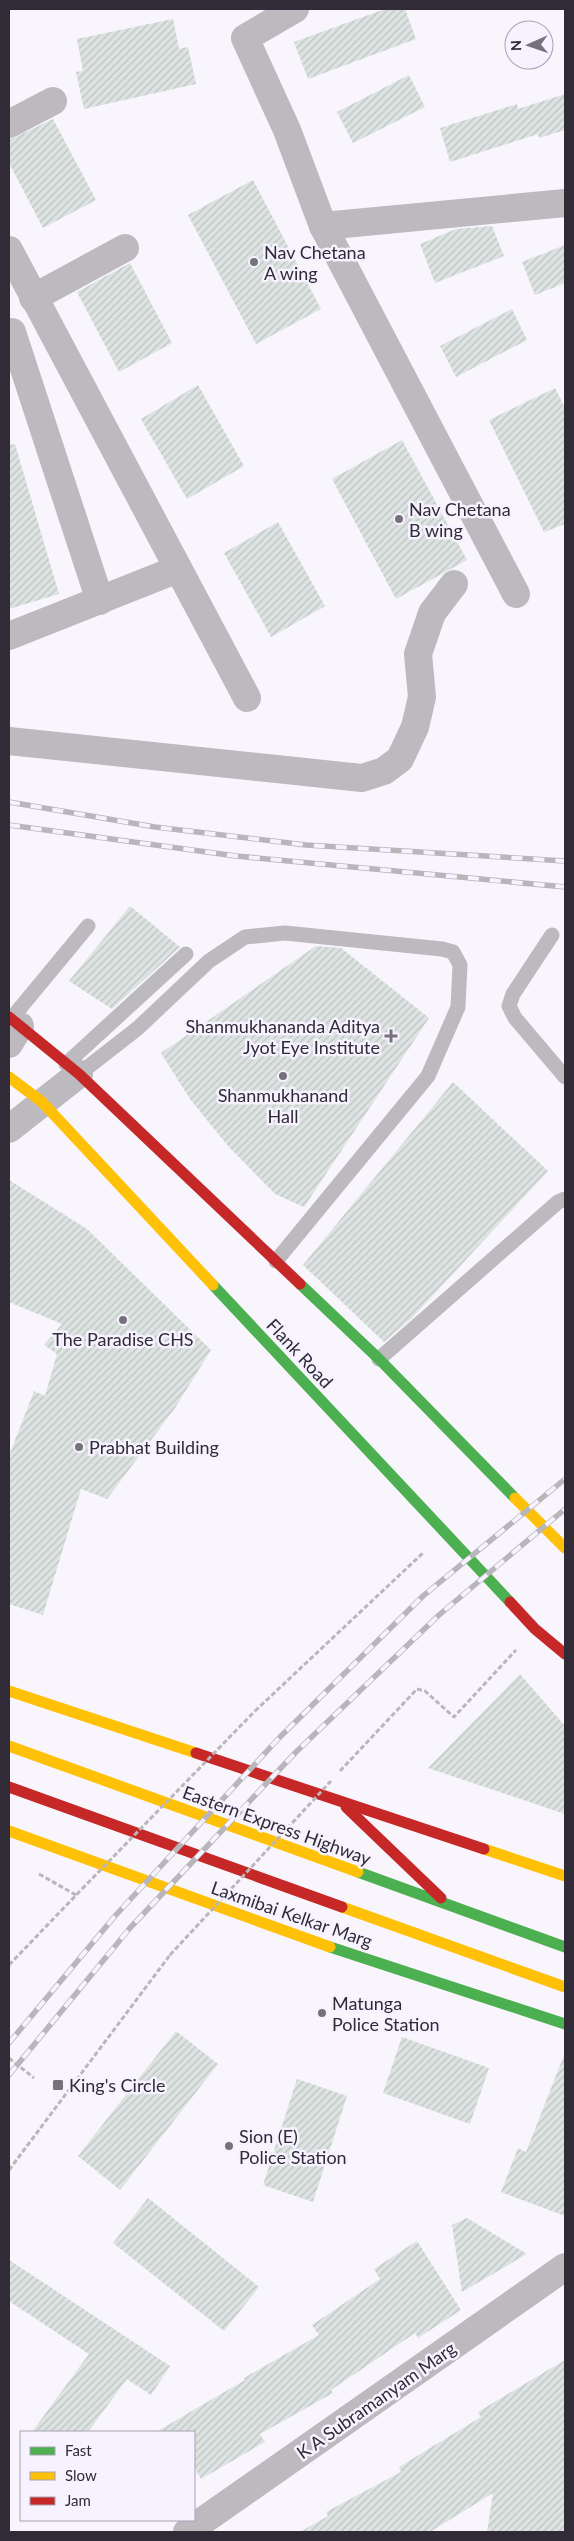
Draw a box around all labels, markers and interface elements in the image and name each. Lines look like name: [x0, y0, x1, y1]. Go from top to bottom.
north arrow: [504, 20, 554, 70]
text: N: [507, 40, 524, 51]
place label: Nav Chetana A wing: [264, 241, 366, 284]
marker: Nav Chetana A wing: [248, 256, 260, 268]
place label: Nav Chetana B wing: [409, 498, 511, 541]
marker: Nav Chetana B wing: [393, 513, 405, 525]
place label: Shanmukhananda Aditya Jyot Eye Institute: [185, 1015, 380, 1058]
marker: Shanmukhananda Aditya Jyot Eye Institute: [384, 1029, 398, 1043]
marker: Shanmukhanand Hall: [277, 1070, 289, 1082]
place label: Shanmukhanand Hall: [218, 1084, 348, 1127]
marker: The Paradise CHS: [117, 1314, 129, 1326]
street label: Flank Road: [262, 1314, 338, 1392]
place label: The Paradise CHS: [52, 1328, 194, 1350]
place label: Prabhat Building: [89, 1436, 219, 1458]
marker: Prabhat Building: [73, 1441, 85, 1453]
street label: Eastern Express Highway: [180, 1781, 375, 1870]
street label: Laxmibai Kelkar Marg: [208, 1876, 376, 1952]
place label: Matunga Police Station: [332, 1992, 440, 2035]
marker: Matunga Police Station: [316, 2007, 328, 2019]
place label: King's Circle: [69, 2074, 165, 2096]
marker: King's Circle: [51, 2078, 65, 2092]
place label: Sion (E) Police Station: [239, 2125, 347, 2168]
marker: Sion (E) Police Station: [223, 2140, 235, 2152]
street label: K A Subramanyam Marg: [292, 2337, 460, 2463]
legend: [20, 2431, 195, 2521]
text: Fast: [65, 2441, 92, 2459]
text: Slow: [65, 2466, 97, 2484]
text: Jam: [65, 2491, 91, 2509]

